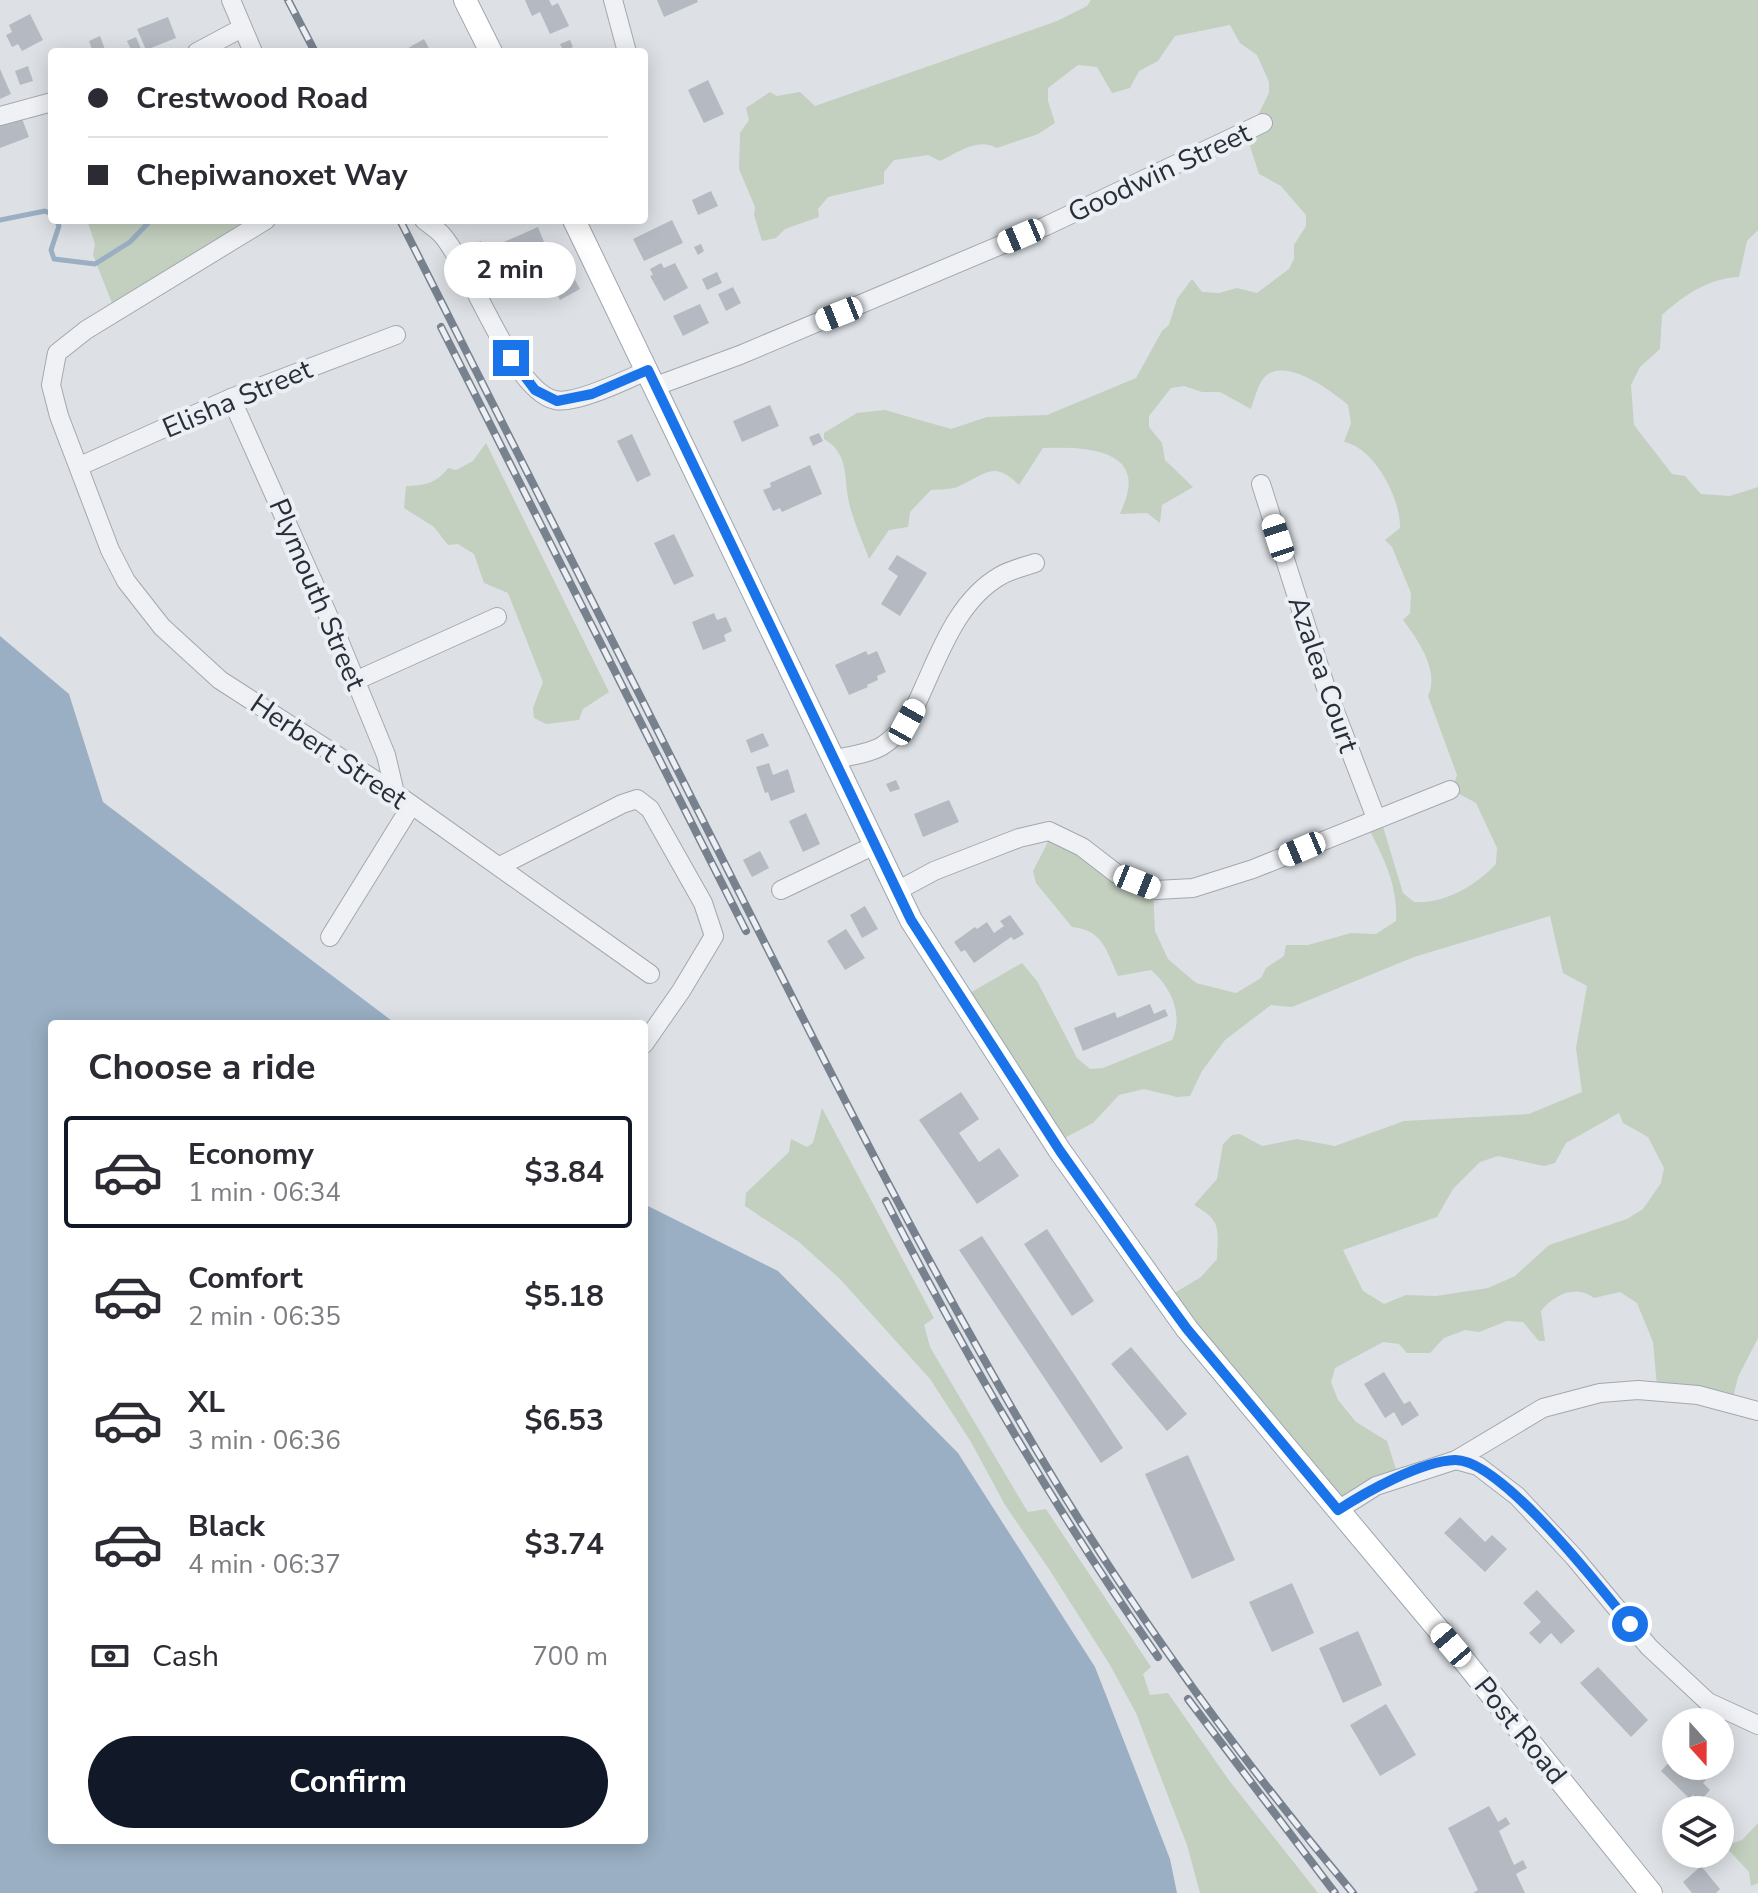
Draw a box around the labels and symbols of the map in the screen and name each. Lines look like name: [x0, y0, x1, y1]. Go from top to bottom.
street label: Goodwin Street: [1062, 114, 1257, 232]
car: [994, 216, 1048, 256]
callout: 2 min: [445, 242, 577, 298]
car: [812, 294, 866, 334]
route end: [493, 340, 529, 376]
street label: Elisha Street: [157, 350, 318, 447]
street label: Plymouth Street: [260, 493, 375, 696]
car: [1259, 511, 1297, 565]
street label: Azalea Court: [1279, 591, 1368, 758]
street label: Herbert Street: [243, 685, 415, 818]
car: [885, 695, 929, 749]
car: [1275, 829, 1329, 869]
car: [1110, 862, 1164, 902]
route start: [1612, 1606, 1648, 1642]
car: [1426, 1619, 1476, 1671]
street label: Post Road: [1465, 1669, 1575, 1792]
north arrow: [1662, 1708, 1734, 1780]

